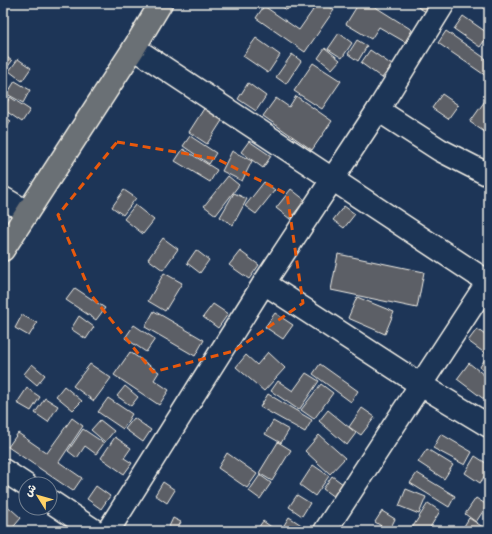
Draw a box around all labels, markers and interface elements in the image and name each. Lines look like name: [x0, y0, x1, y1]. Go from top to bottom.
north arrow: [18, 476, 58, 516]
text: ش: [22, 482, 39, 499]

